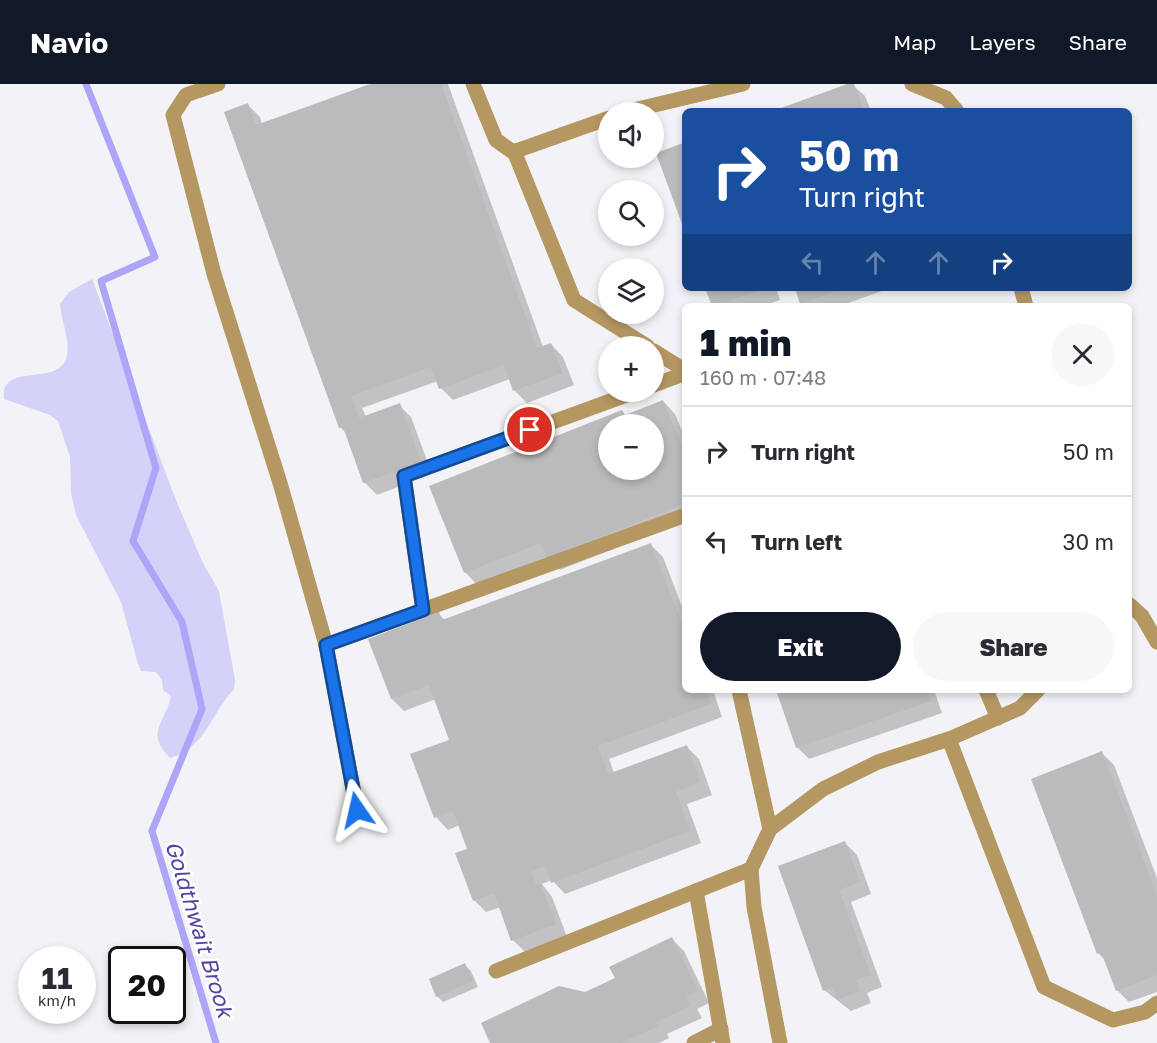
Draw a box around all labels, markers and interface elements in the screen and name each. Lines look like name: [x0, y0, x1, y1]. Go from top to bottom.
text: Navio: [30, 26, 108, 59]
text: Map: [893, 29, 936, 55]
text: Layers: [969, 29, 1036, 55]
text: Share: [1069, 29, 1127, 55]
map controls: [598, 102, 664, 480]
button: sound: [598, 102, 664, 168]
text: 50 m: [799, 130, 899, 180]
icon: right: [700, 132, 778, 210]
button: search: [598, 180, 664, 246]
text: Turn right: [799, 181, 925, 213]
icon: left: [796, 246, 829, 279]
icon: ahead: [859, 246, 892, 279]
icon: ahead: [922, 246, 955, 279]
icon: right: [985, 246, 1018, 279]
button: layers: [598, 258, 664, 324]
text: 1 min: [700, 321, 791, 364]
button: close: [1051, 323, 1114, 386]
button: +: [598, 336, 664, 402]
text: 160 m · 07:48: [700, 365, 826, 389]
pin: [504, 404, 555, 455]
icon: arrive: [513, 413, 546, 446]
button: −: [598, 414, 664, 480]
icon: right: [700, 435, 733, 468]
text: Turn right: [751, 438, 855, 465]
text: 50 m: [1063, 438, 1114, 465]
icon: left: [700, 525, 733, 558]
text: Turn left: [751, 528, 842, 555]
text: 30 m: [1063, 528, 1114, 555]
button: Exit: [700, 612, 901, 681]
button: Share: [913, 612, 1114, 681]
position arrow: [325, 778, 389, 842]
water label: Goldthwait Brook: [160, 837, 240, 1023]
speed limit sign: 20: [108, 946, 186, 1024]
text: 11: [42, 960, 72, 996]
text: km/h: [38, 991, 76, 1009]

